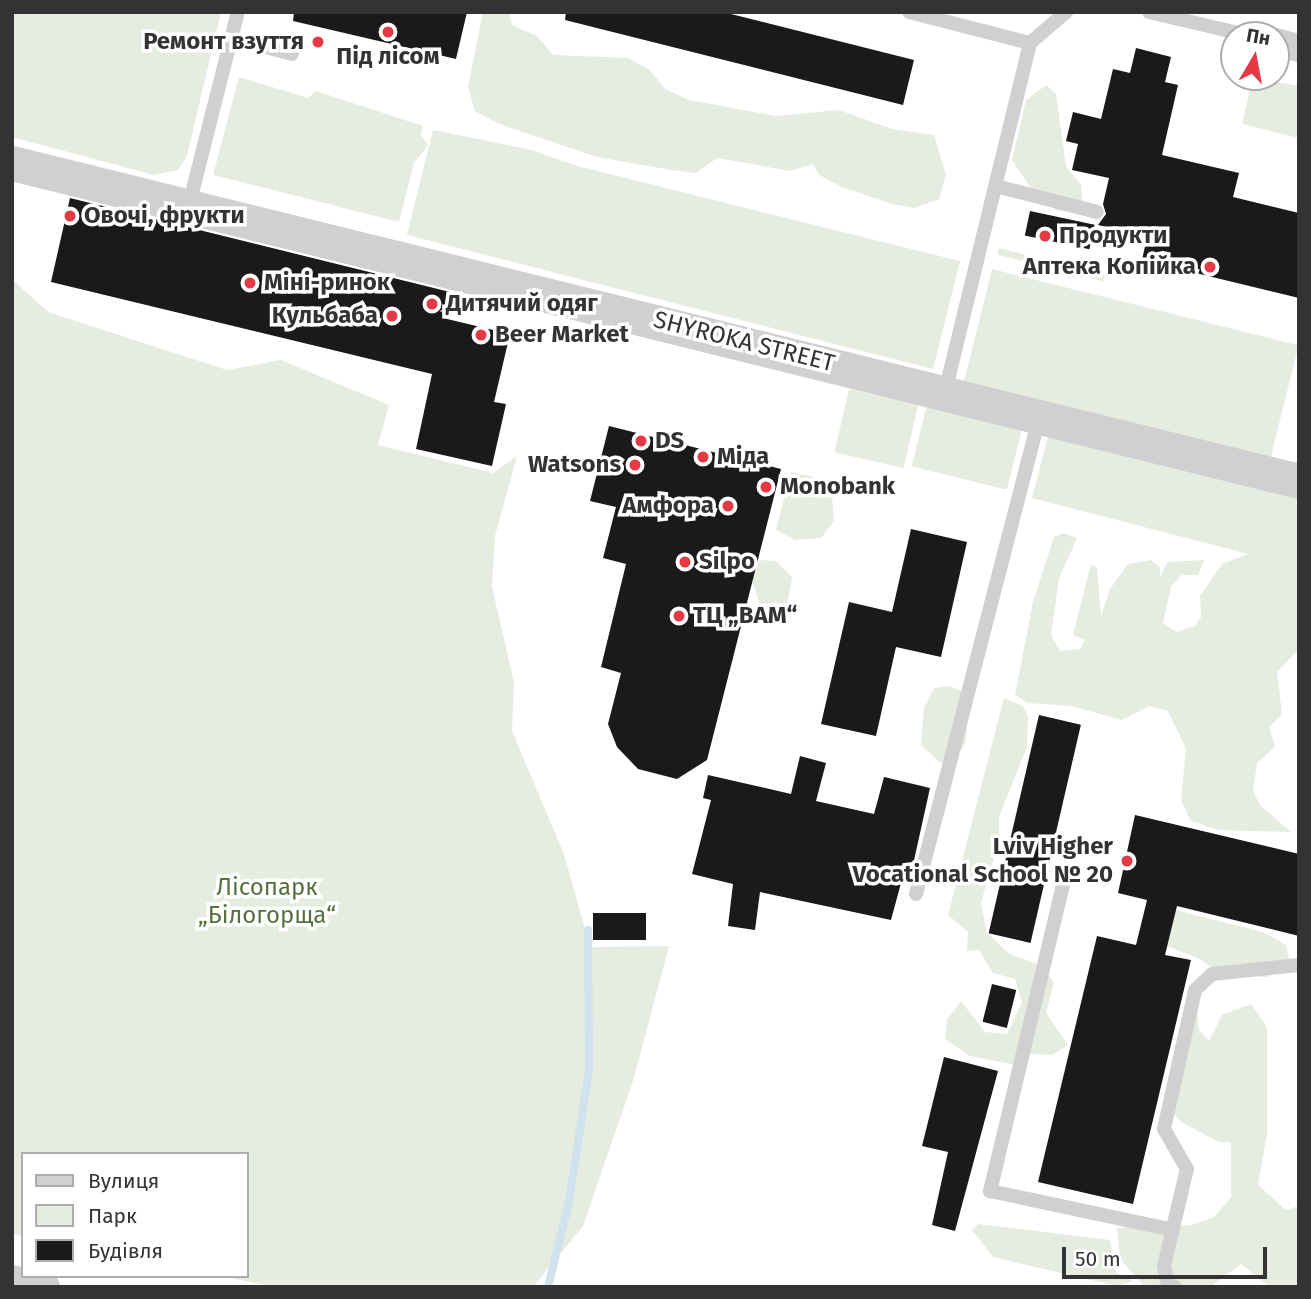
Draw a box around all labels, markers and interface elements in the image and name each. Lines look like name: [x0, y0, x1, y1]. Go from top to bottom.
north arrow: [1220, 21, 1290, 91]
text: Пн: [1245, 23, 1272, 50]
marker: Під лісом: [380, 24, 396, 40]
place label: Ремонт взуття: [143, 28, 304, 56]
marker: Ремонт взуття: [310, 34, 326, 50]
place label: Під лісом: [336, 43, 440, 71]
place label: Овочі, фрукти: [84, 202, 245, 230]
marker: Овочі, фрукти: [62, 208, 78, 224]
place label: Продукти: [1059, 222, 1167, 250]
marker: Продукти: [1037, 228, 1053, 244]
place label: Аптека Копійка: [1023, 253, 1196, 281]
marker: Аптека Копійка: [1202, 259, 1218, 275]
place label: Міні-ринок: [264, 269, 390, 297]
marker: Міні-ринок: [242, 275, 258, 291]
place label: Дитячий одяг: [446, 290, 598, 318]
marker: Дитячий одяг: [424, 296, 440, 312]
place label: Кульбаба: [272, 302, 378, 330]
street label: SHYROKA STREET: [651, 306, 837, 378]
marker: Кульбаба: [384, 308, 400, 324]
place label: Beer Market: [495, 321, 629, 349]
marker: Beer Market: [473, 327, 489, 343]
place label: DS: [655, 427, 684, 455]
marker: DS: [633, 433, 649, 449]
place label: Міда: [717, 443, 769, 471]
marker: Міда: [695, 449, 711, 465]
place label: Watsons: [528, 451, 621, 479]
marker: Watsons: [627, 457, 643, 473]
place label: Monobank: [780, 473, 895, 501]
marker: Monobank: [758, 479, 774, 495]
place label: Амфора: [622, 492, 714, 520]
marker: Амфора: [720, 498, 736, 514]
place label: Silpo: [699, 548, 755, 576]
marker: Silpo: [677, 554, 693, 570]
place label: ТЦ „ВАМ“: [693, 602, 797, 630]
marker: ТЦ „ВАМ“: [671, 608, 687, 624]
place label: Lviv Higher Vocational School № 20: [853, 833, 1113, 889]
marker: Lviv Higher Vocational School № 20: [1119, 853, 1135, 869]
park label: Лісопарк „Білогорща“: [198, 874, 336, 930]
legend: [21, 1152, 248, 1278]
text: Вулиця: [88, 1168, 159, 1194]
text: Парк: [88, 1203, 137, 1229]
scale bar: [1066, 1232, 1271, 1276]
text: Будівля: [88, 1238, 163, 1264]
text: 50 m: [1075, 1246, 1121, 1272]

